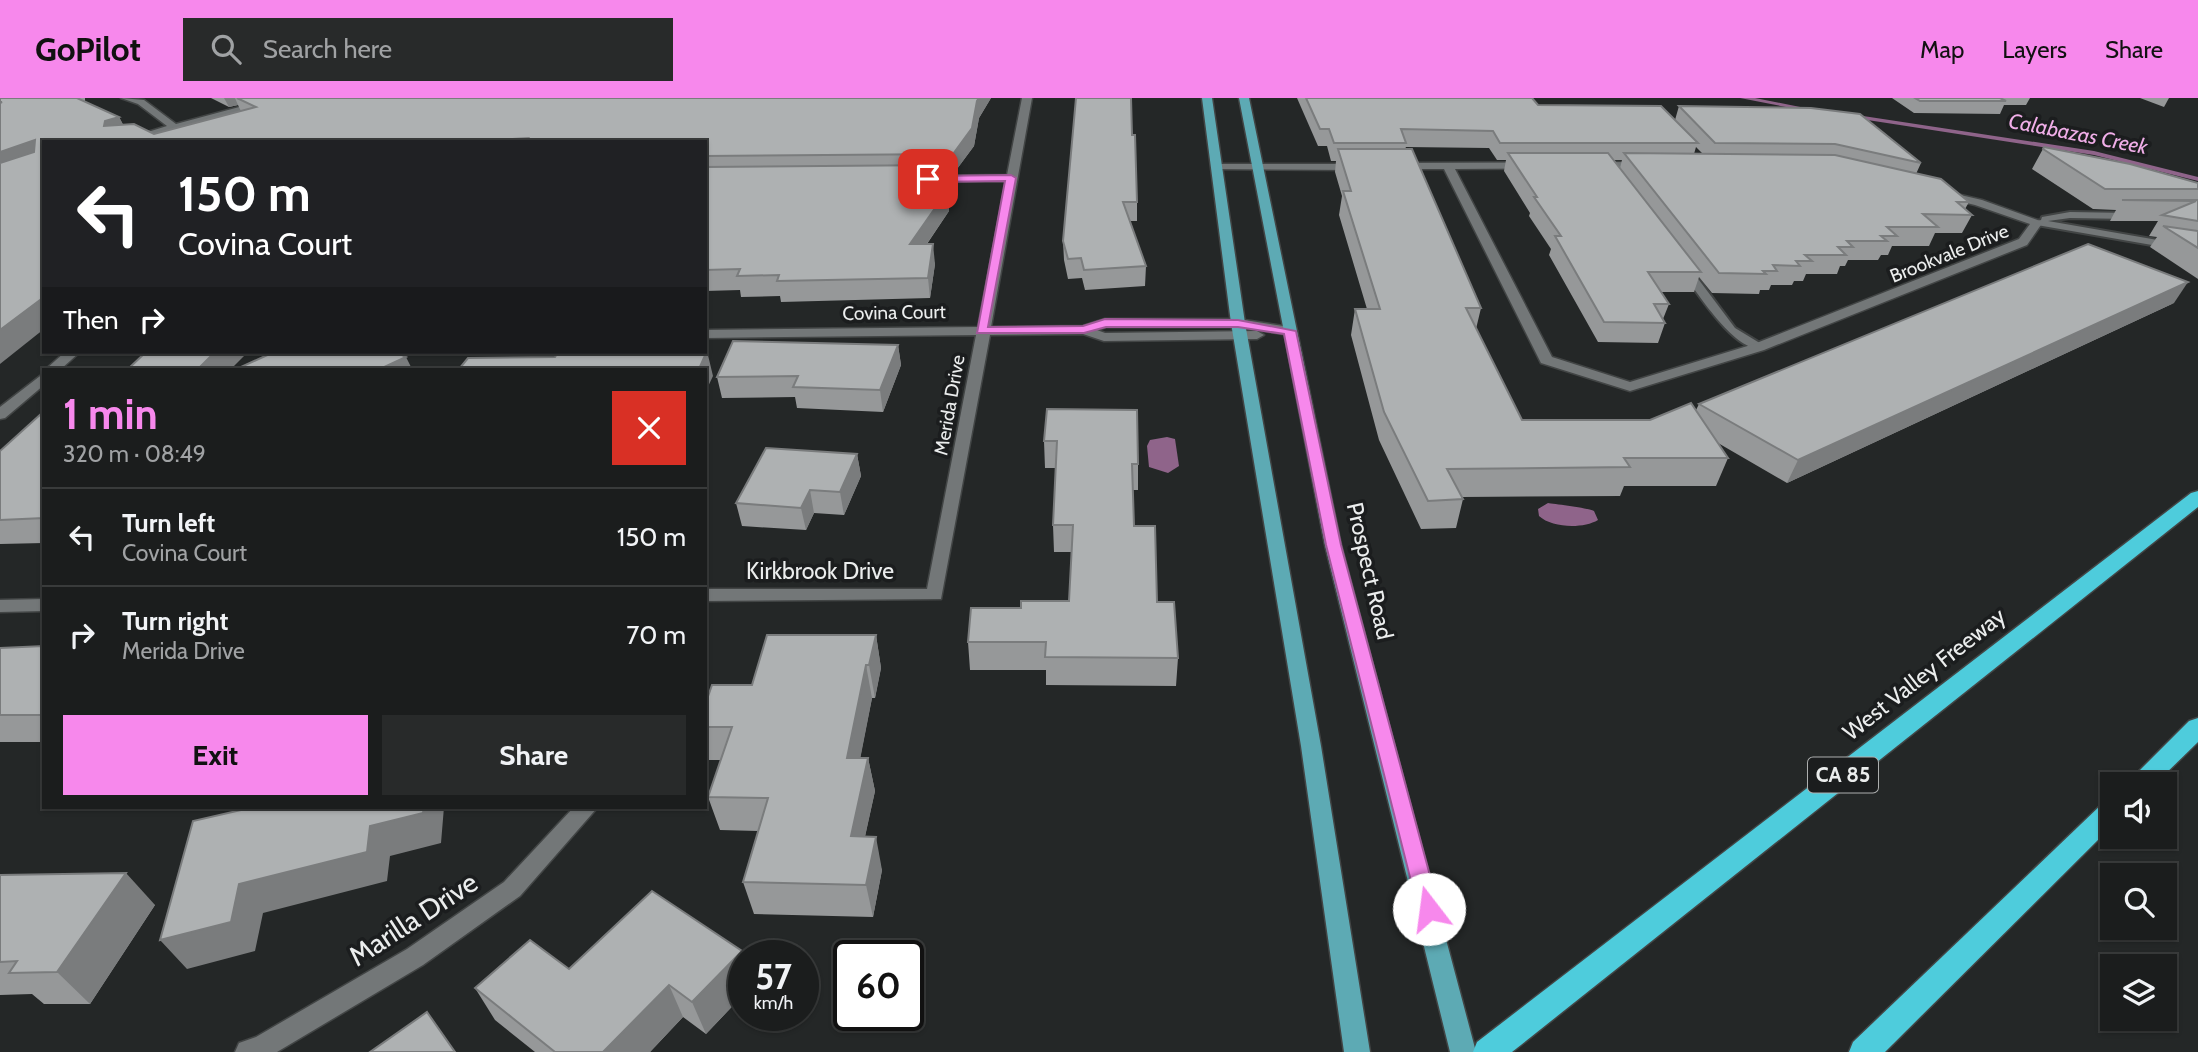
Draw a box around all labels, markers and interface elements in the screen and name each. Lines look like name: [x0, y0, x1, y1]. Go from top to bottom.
search box: [183, 18, 673, 81]
text: GoPilot: [35, 29, 141, 69]
icon: search: [207, 30, 245, 68]
text: Search here: [263, 33, 392, 65]
text: Map: [1920, 35, 1964, 64]
text: Layers: [2002, 35, 2067, 64]
text: Share: [2105, 35, 2163, 64]
water label: Calabazas Creek: [2007, 108, 2151, 159]
pin: [898, 149, 958, 209]
icon: arrive: [909, 160, 947, 198]
text: 150 m: [178, 164, 311, 223]
icon: left: [63, 168, 154, 259]
street label: Brookvale Drive: [1887, 219, 2012, 288]
text: Covina Court: [178, 224, 352, 263]
street label: Covina Court: [842, 300, 946, 325]
icon: right: [133, 301, 171, 339]
text: Then: [63, 304, 119, 336]
street label: Merida Drive: [929, 353, 970, 457]
text: 1 min: [63, 388, 158, 440]
button: close: [612, 391, 686, 465]
text: 320 m · 08:49: [63, 440, 206, 468]
street label: Prospect Road: [1341, 500, 1399, 642]
text: Turn left: [122, 507, 215, 539]
icon: left: [63, 518, 101, 556]
text: 150 m: [617, 521, 686, 553]
text: Covina Court: [122, 539, 247, 567]
street label: Kirkbrook Drive: [746, 557, 894, 585]
street label: West Valley Freeway: [1837, 602, 2011, 746]
text: Turn right: [122, 605, 228, 637]
icon: right: [63, 616, 101, 654]
text: 70 m: [626, 619, 686, 651]
text: Merida Drive: [122, 637, 245, 665]
button: Exit: [63, 715, 368, 795]
button: Share: [382, 715, 686, 795]
road number: CA 85: [1808, 758, 1878, 792]
map controls: [2100, 772, 2177, 1031]
button: sound: [2100, 772, 2177, 849]
button: search: [2100, 863, 2177, 940]
street label: Marilla Drive: [342, 865, 484, 973]
position arrow: [1392, 872, 1466, 946]
speed limit sign: 60: [833, 940, 924, 1031]
button: layers: [2100, 954, 2177, 1031]
text: 57: [755, 955, 792, 998]
text: km/h: [754, 992, 793, 1014]

